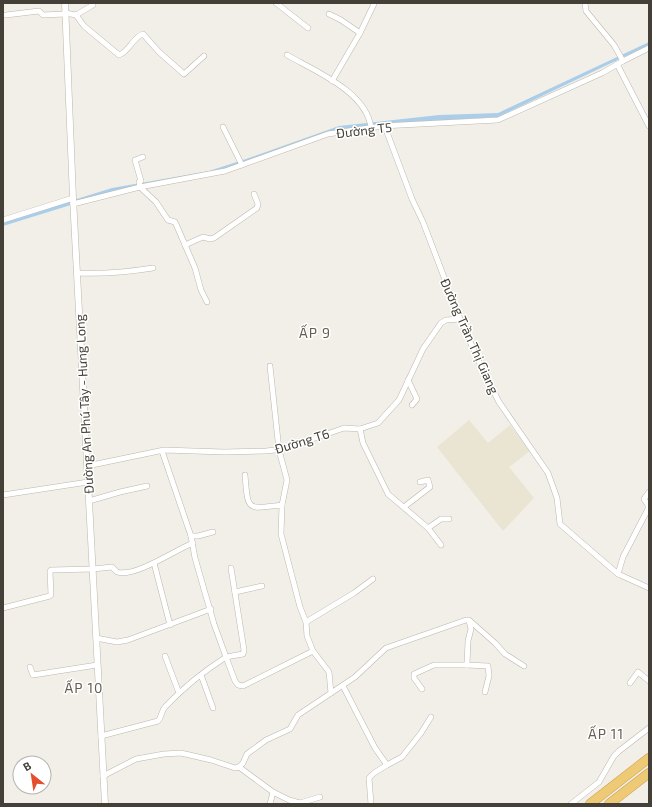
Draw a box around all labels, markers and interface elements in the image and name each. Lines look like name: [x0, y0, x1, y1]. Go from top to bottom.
street label: Đường T5: [335, 119, 393, 141]
street label: Đường Trần Thị Giang: [437, 276, 503, 396]
street label: Đường An Phú Tây - Hưng Long: [71, 314, 97, 494]
district label: ẤP 9: [299, 324, 331, 341]
street label: Đường T6: [273, 425, 331, 457]
district label: ẤP 10: [65, 679, 103, 696]
district label: ẤP 11: [588, 725, 624, 742]
north arrow: [12, 755, 52, 795]
text: B: [20, 759, 33, 773]

